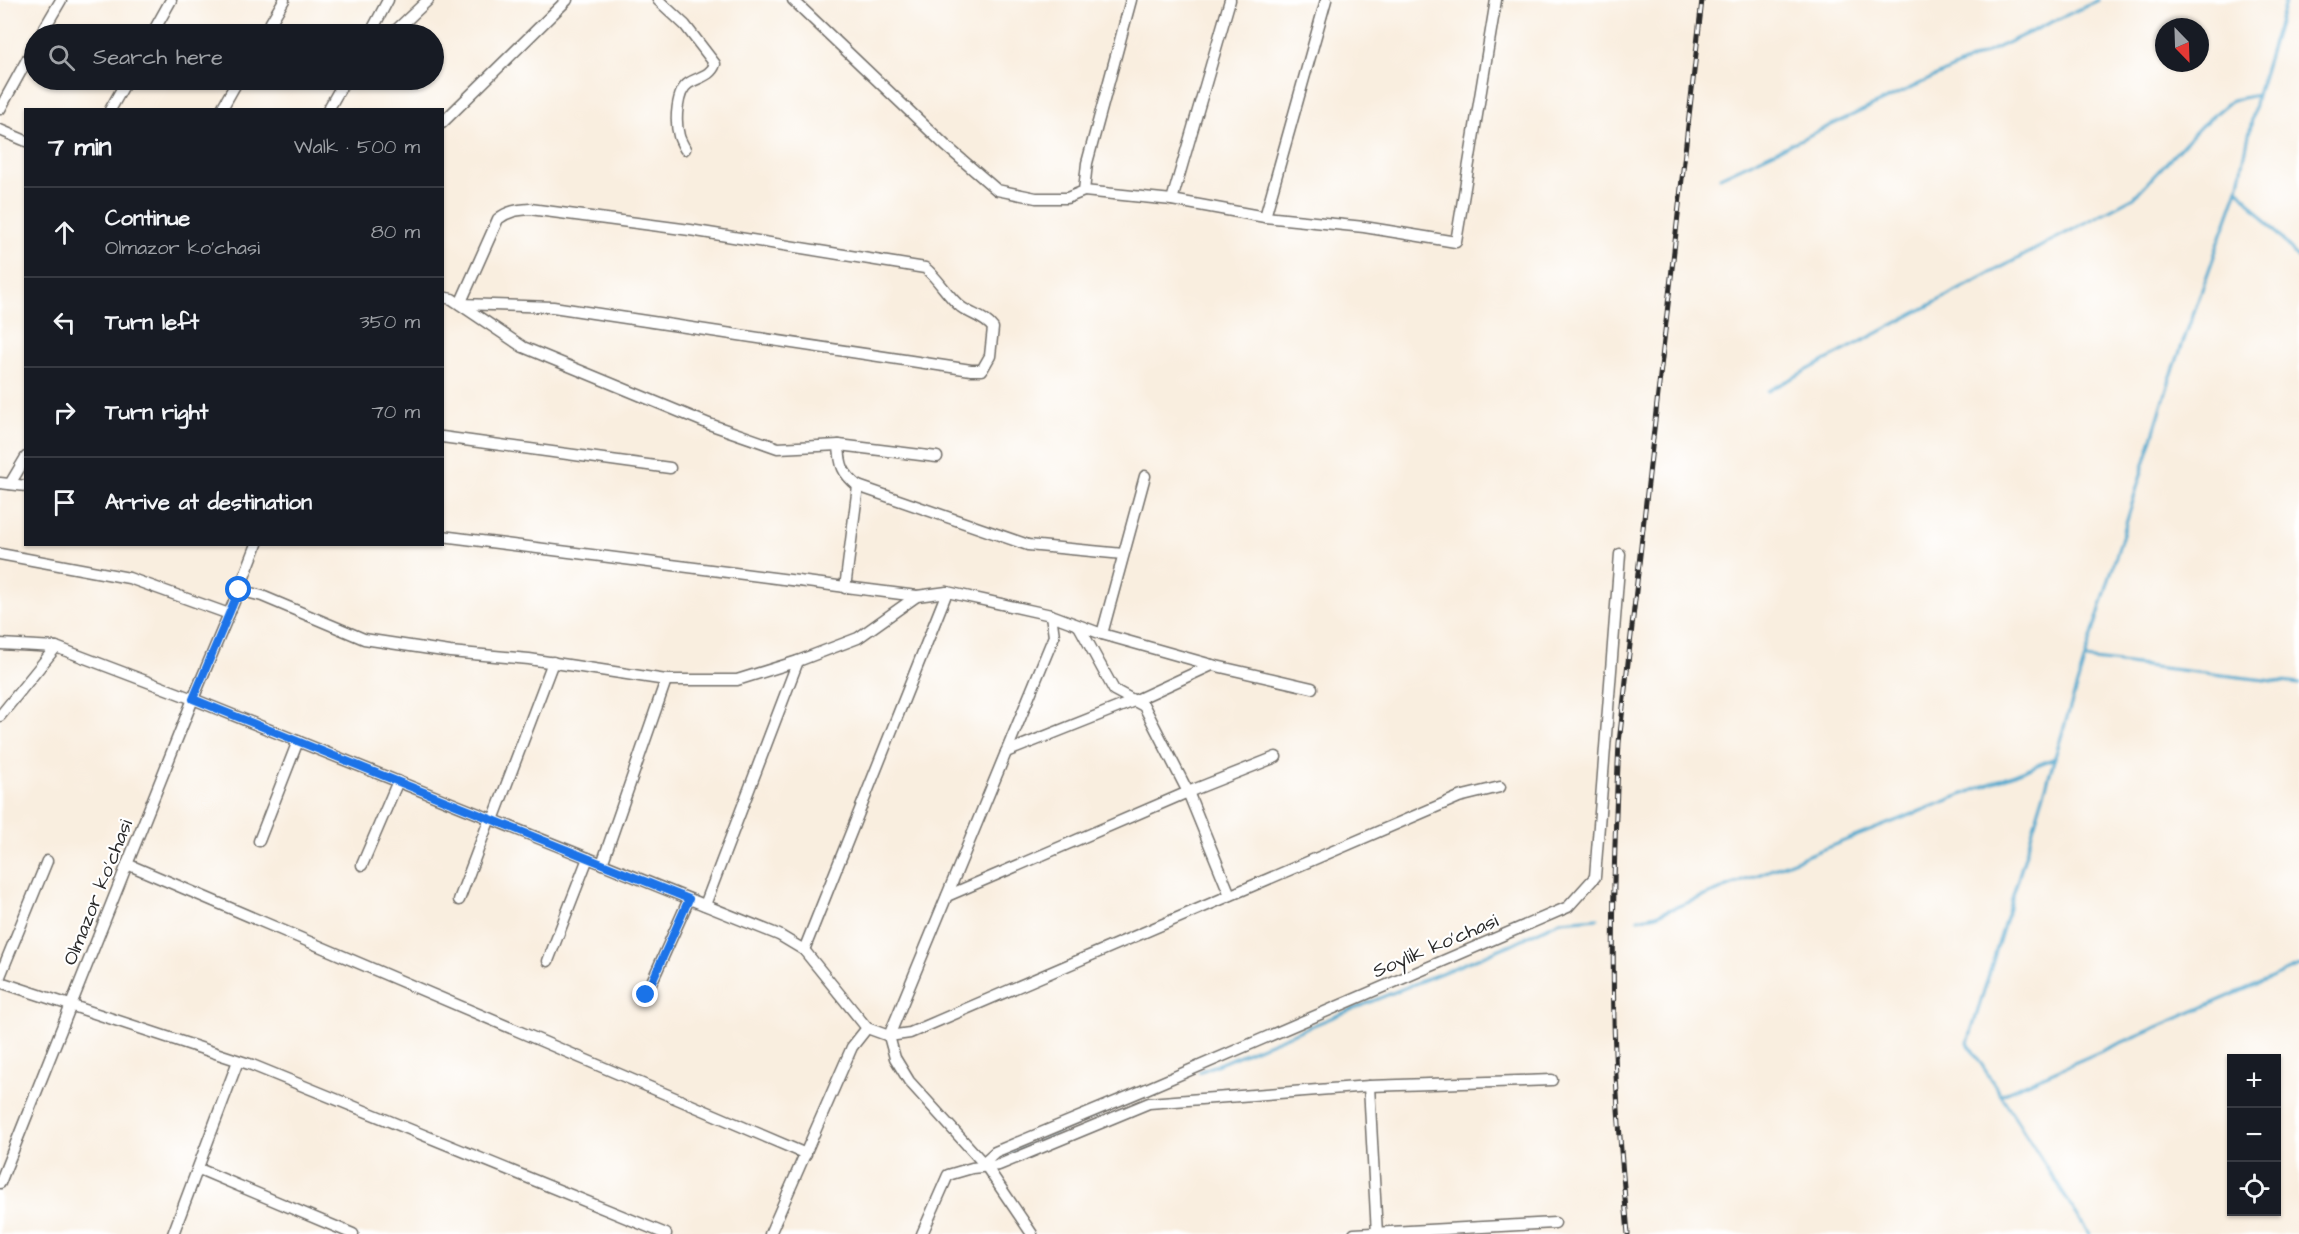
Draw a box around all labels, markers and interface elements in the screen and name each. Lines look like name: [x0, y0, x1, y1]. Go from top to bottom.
north arrow: [2155, 18, 2209, 72]
search box: [24, 24, 444, 90]
icon: search: [45, 41, 78, 74]
text: Search here: [93, 42, 223, 73]
text: 7 min: [48, 129, 112, 165]
text: Walk · 500 m: [294, 133, 420, 161]
text: Continue: [105, 203, 190, 234]
icon: ahead: [48, 216, 81, 249]
text: 80 m: [371, 218, 420, 246]
text: Olmazor ko'chasi: [105, 234, 260, 262]
icon: left: [48, 306, 81, 339]
text: Turn left: [105, 307, 199, 338]
text: 350 m: [359, 308, 420, 336]
icon: right: [48, 396, 81, 429]
text: Turn right: [105, 397, 208, 428]
text: 70 m: [372, 398, 420, 426]
icon: arrive: [48, 486, 81, 519]
text: Arrive at destination: [105, 487, 312, 518]
route start: [225, 576, 251, 602]
street label: Olmazor ko'chasi: [56, 815, 140, 970]
street label: Soylik ko'chasi: [1368, 907, 1503, 986]
route end: [632, 981, 658, 1007]
map controls: [2227, 1054, 2281, 1216]
button: +: [2227, 1054, 2281, 1108]
button: −: [2227, 1108, 2281, 1162]
button: locate: [2227, 1162, 2281, 1216]

